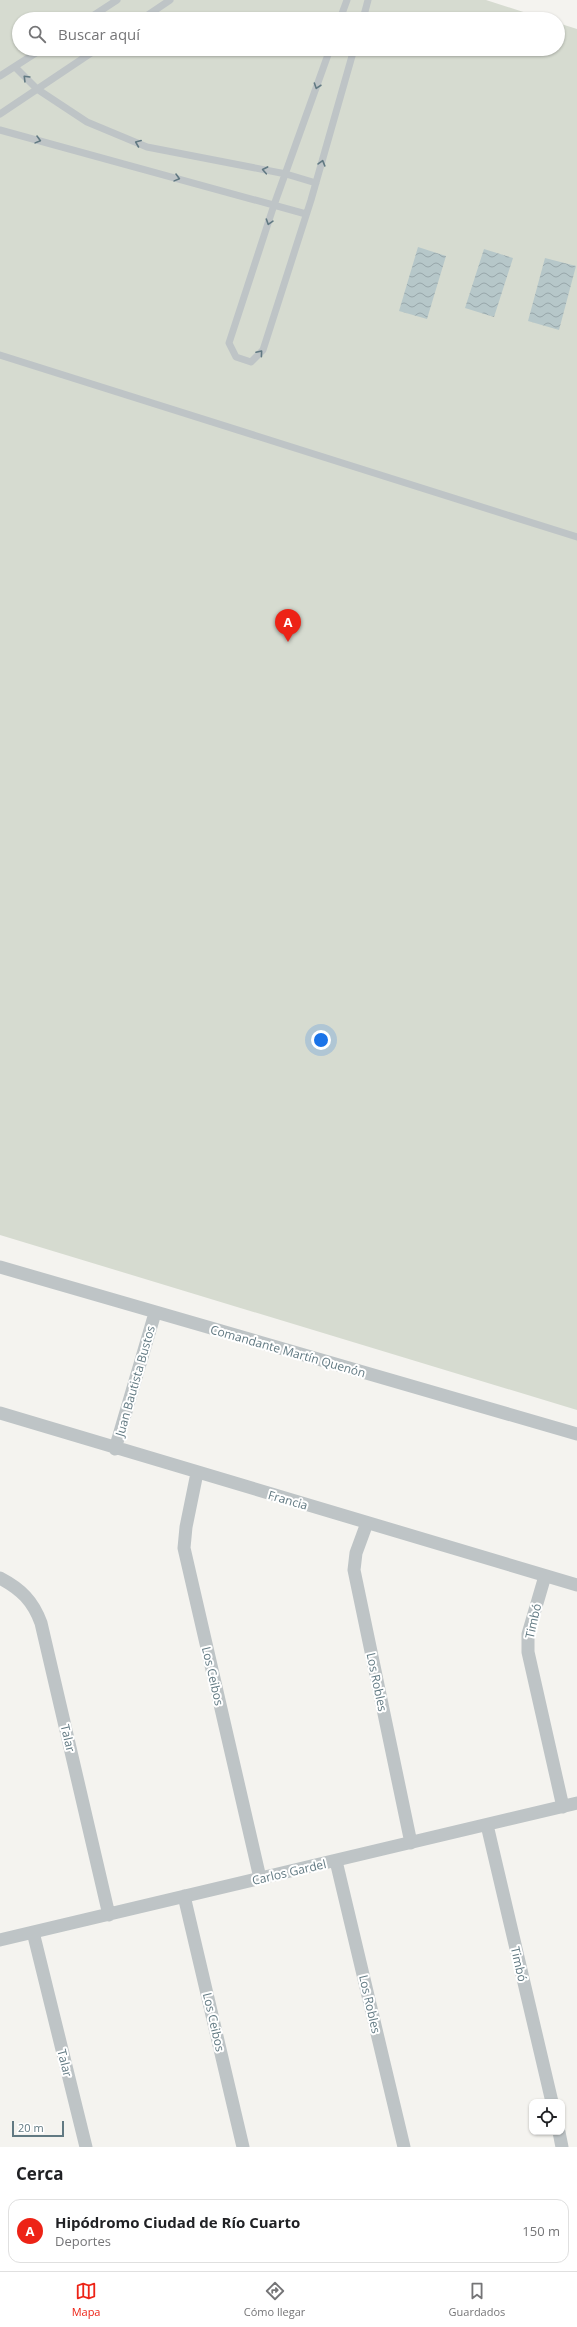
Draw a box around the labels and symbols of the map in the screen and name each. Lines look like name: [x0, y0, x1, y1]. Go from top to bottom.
one-way arrow: [24, 75, 31, 83]
one-way arrow: [313, 82, 321, 89]
one-way arrow: [34, 135, 41, 144]
one-way arrow: [134, 140, 142, 148]
one-way arrow: [317, 160, 326, 167]
one-way arrow: [262, 166, 268, 174]
one-way arrow: [173, 173, 180, 182]
one-way arrow: [265, 218, 274, 225]
one-way arrow: [255, 350, 262, 358]
pin: A: [275, 609, 301, 642]
your location: [311, 1030, 331, 1050]
street label: Comandante Martín Quenón: [208, 1321, 368, 1381]
street label: Juan Bautista Bustos: [111, 1323, 159, 1439]
street label: Francia: [266, 1486, 310, 1514]
street label: Timbó: [521, 1602, 545, 1640]
street label: Los Ceibos: [198, 1645, 228, 1707]
street label: Los Robles: [362, 1651, 392, 1713]
street label: Talar: [57, 1723, 79, 1754]
street label: Carlos Gardel: [250, 1855, 328, 1889]
street label: Timbó: [507, 1945, 531, 1983]
street label: Los Robles: [355, 1973, 385, 2035]
street label: Los Ceibos: [199, 1991, 229, 2053]
street label: Talar: [53, 2047, 77, 2079]
scale bar: [12, 2119, 64, 2138]

